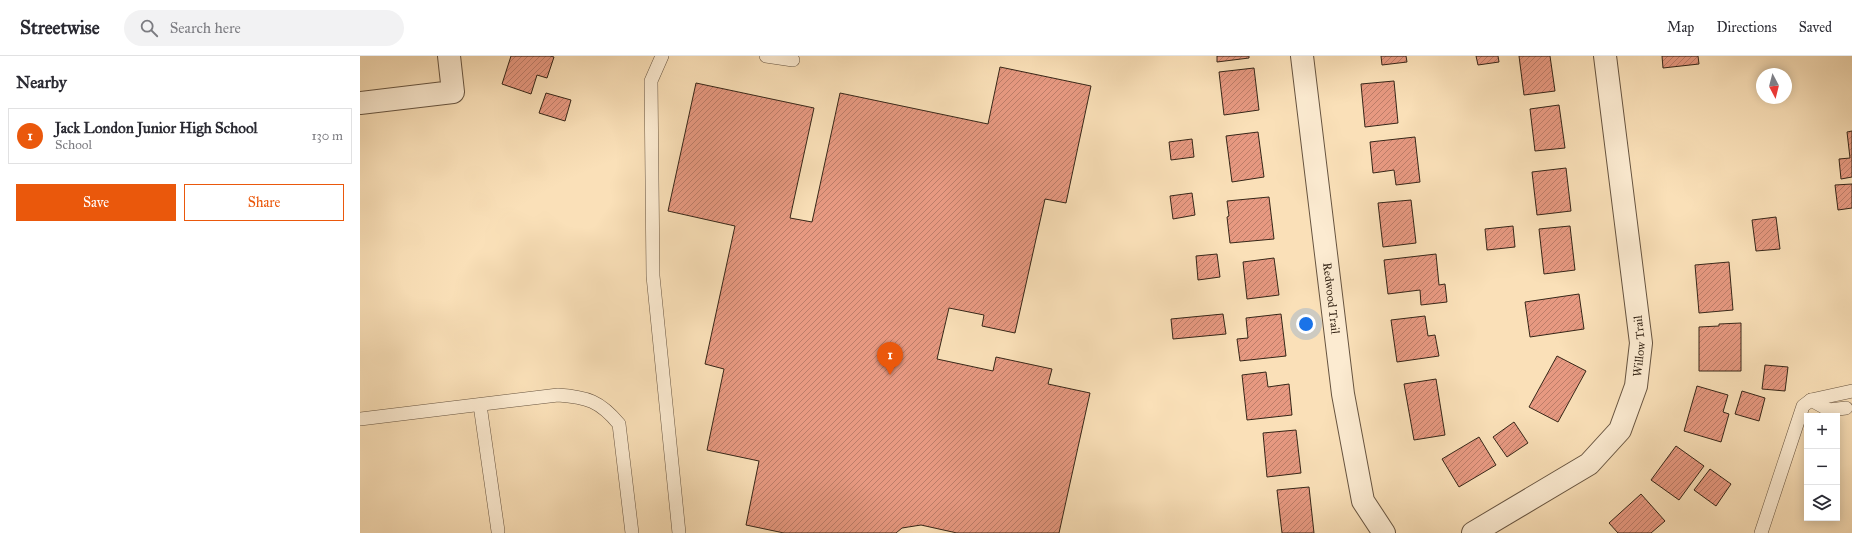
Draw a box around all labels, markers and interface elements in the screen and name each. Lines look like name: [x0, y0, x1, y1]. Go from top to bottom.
search box: [124, 10, 404, 46]
text: Streetwise: [20, 16, 100, 39]
icon: search: [138, 17, 160, 39]
text: Search here: [170, 19, 241, 37]
text: Map: [1667, 19, 1694, 36]
text: Directions: [1716, 19, 1777, 36]
text: Saved: [1799, 19, 1832, 36]
north arrow: [1756, 68, 1792, 104]
text: Nearby: [16, 72, 67, 93]
text: Jack London Junior High School: [55, 119, 258, 137]
text: 1: [27, 128, 33, 144]
text: 130 m: [311, 128, 343, 144]
text: School: [55, 137, 92, 153]
button: Save: [16, 184, 176, 221]
button: Share: [184, 184, 344, 221]
street label: Redwood Trail: [1320, 262, 1343, 336]
your location: [1296, 314, 1316, 334]
street label: Willow Trail: [1630, 314, 1648, 378]
pin: 1: [877, 342, 903, 375]
map controls: [1804, 413, 1840, 521]
button: +: [1804, 413, 1840, 449]
button: −: [1804, 449, 1840, 485]
button: layers: [1804, 485, 1840, 521]

